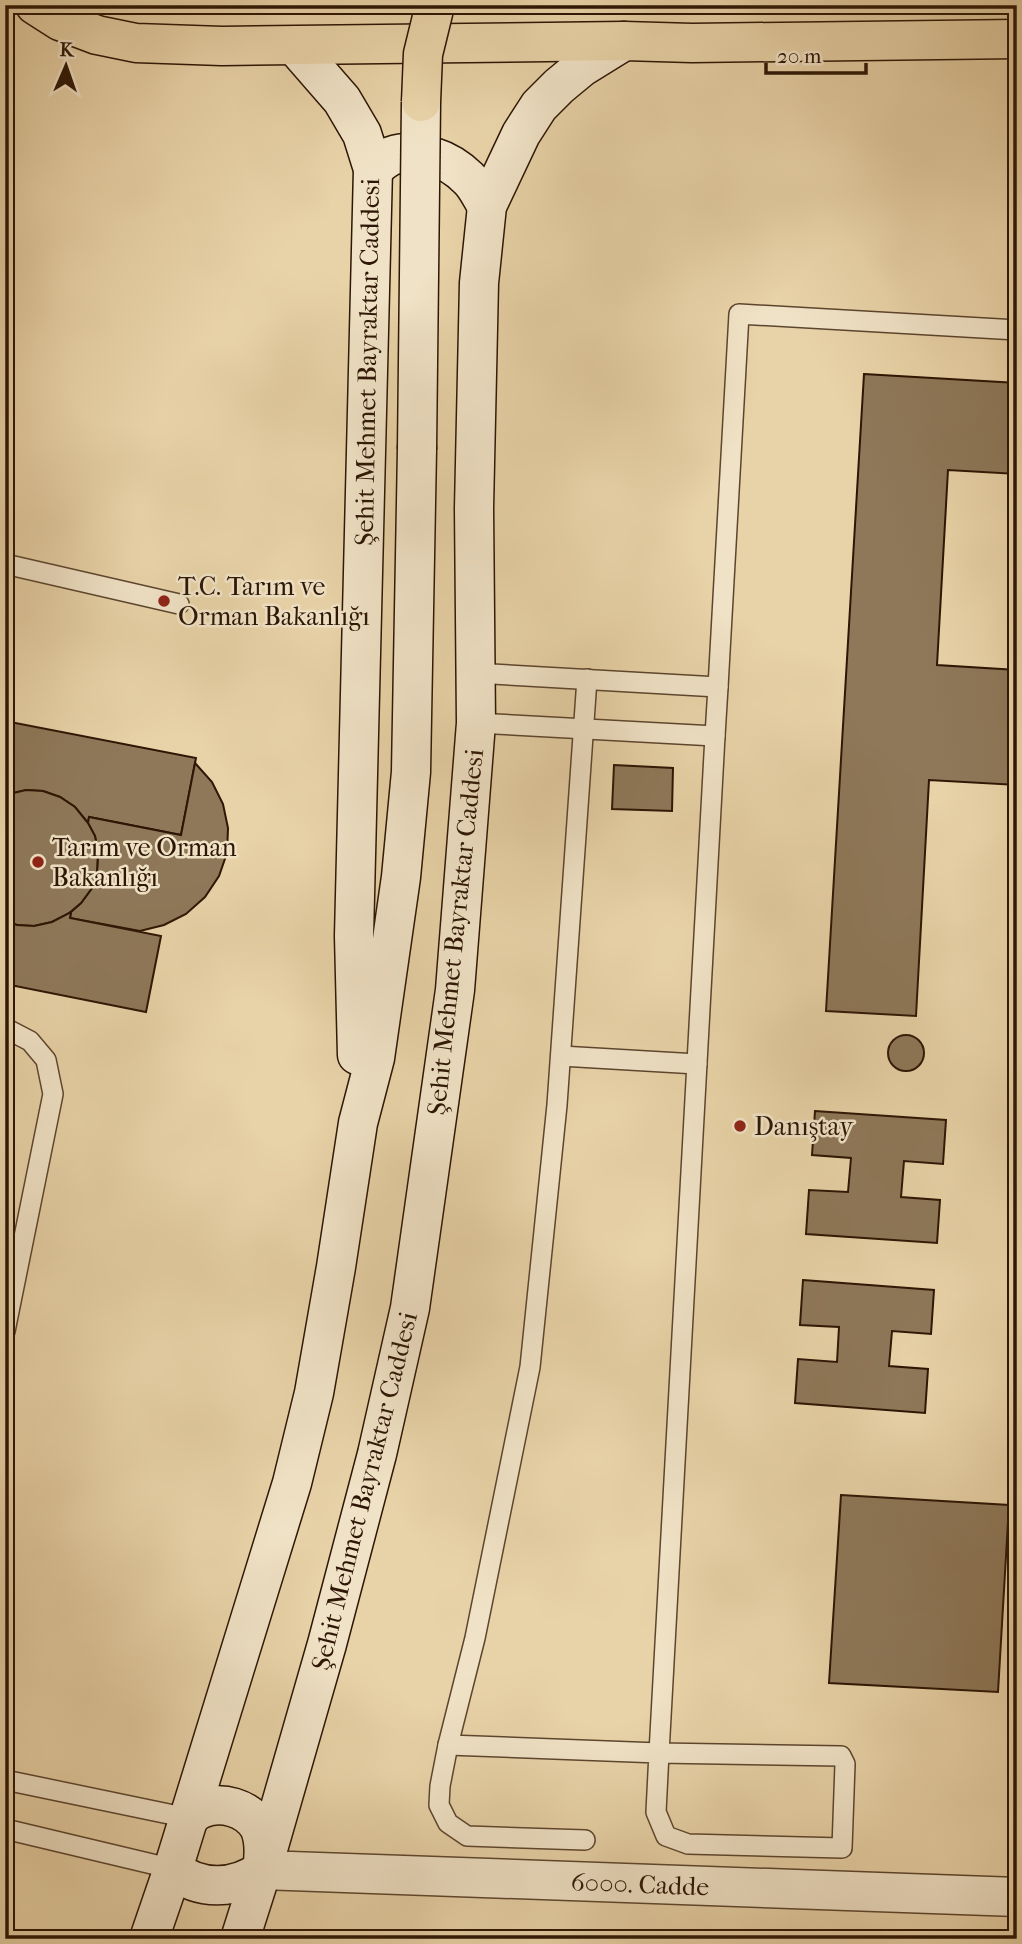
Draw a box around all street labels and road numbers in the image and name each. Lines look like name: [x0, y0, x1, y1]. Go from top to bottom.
street label: Şehit Mehmet Bayraktar Caddesi: [349, 177, 386, 546]
street label: Şehit Mehmet Bayraktar Caddesi: [421, 747, 490, 1117]
street label: Şehit Mehmet Bayraktar Caddesi: [305, 1309, 424, 1673]
street label: 6000. Cadde: [570, 1867, 710, 1902]

